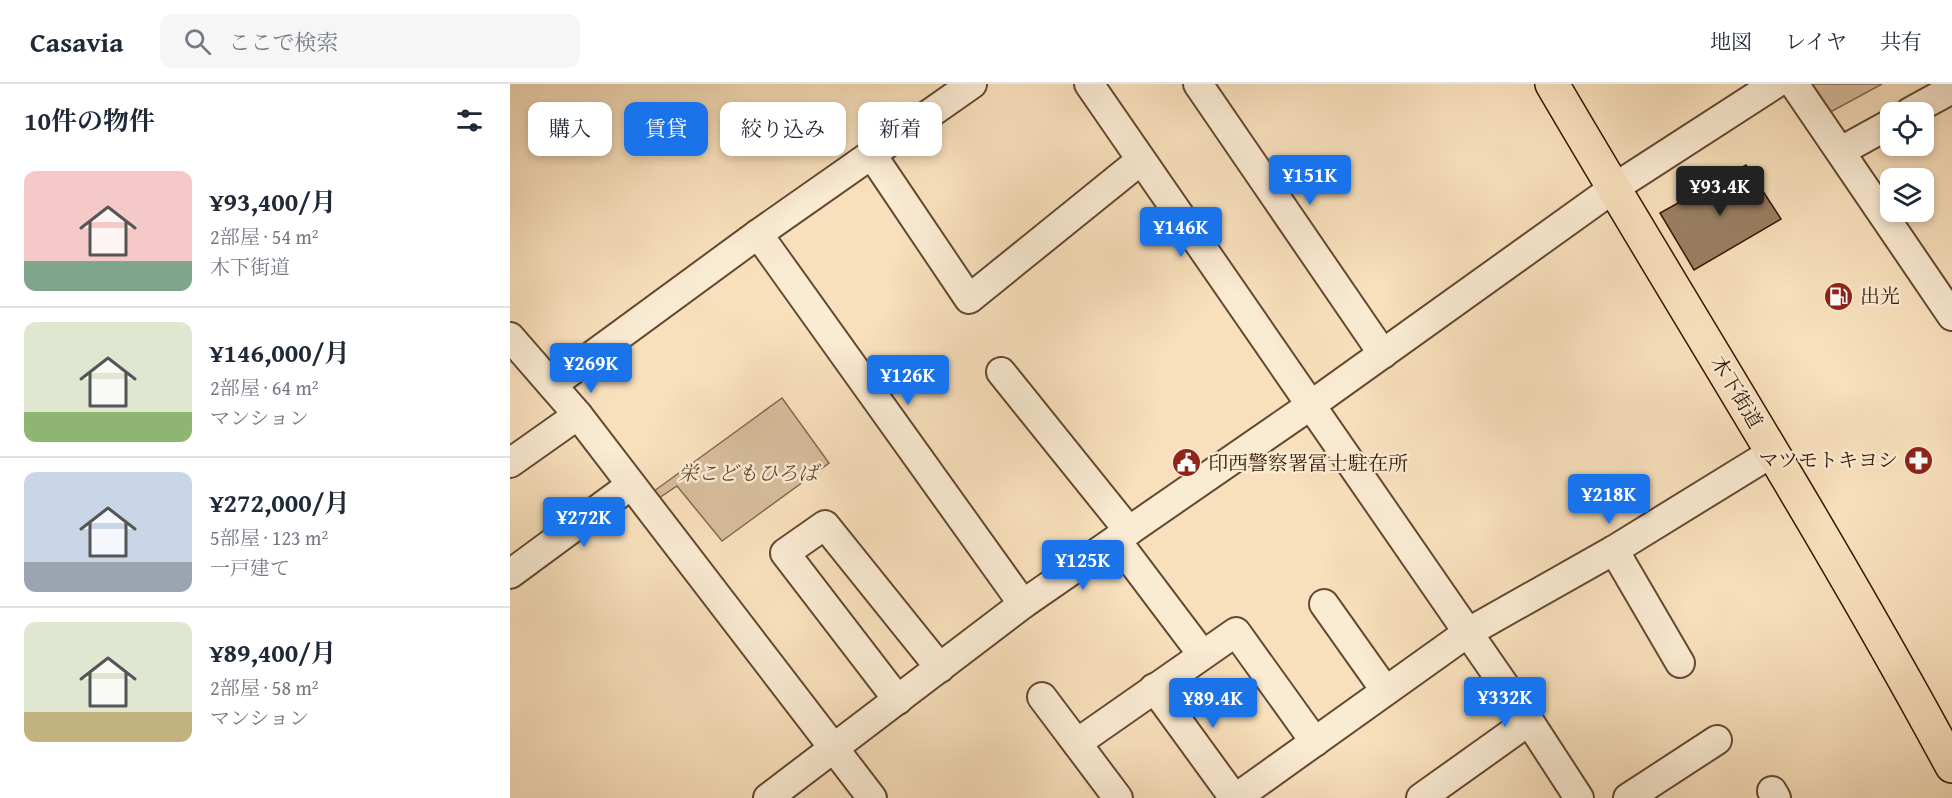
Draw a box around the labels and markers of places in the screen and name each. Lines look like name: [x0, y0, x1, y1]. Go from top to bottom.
pin: ¥151K: [1268, 155, 1352, 206]
pin: ¥93.4K: [1671, 166, 1769, 217]
pin: ¥146K: [1139, 207, 1223, 258]
fuel station icon: 出光: [1823, 280, 1855, 312]
place label: 出光: [1860, 281, 1900, 310]
pin: ¥269K: [549, 343, 633, 394]
pin: ¥126K: [866, 355, 950, 406]
pharmacy icon: マツモトキヨシ: [1903, 444, 1935, 476]
place label: マツモトキヨシ: [1759, 445, 1898, 474]
public building icon: 印西警察署冨士駐在所: [1171, 447, 1203, 479]
place label: 印西警察署冨士駐在所: [1208, 448, 1408, 477]
pin: ¥218K: [1567, 474, 1651, 525]
pin: ¥272K: [542, 497, 626, 548]
pin: ¥125K: [1041, 540, 1125, 591]
pin: ¥332K: [1463, 677, 1547, 728]
pin: ¥89.4K: [1164, 678, 1262, 729]

